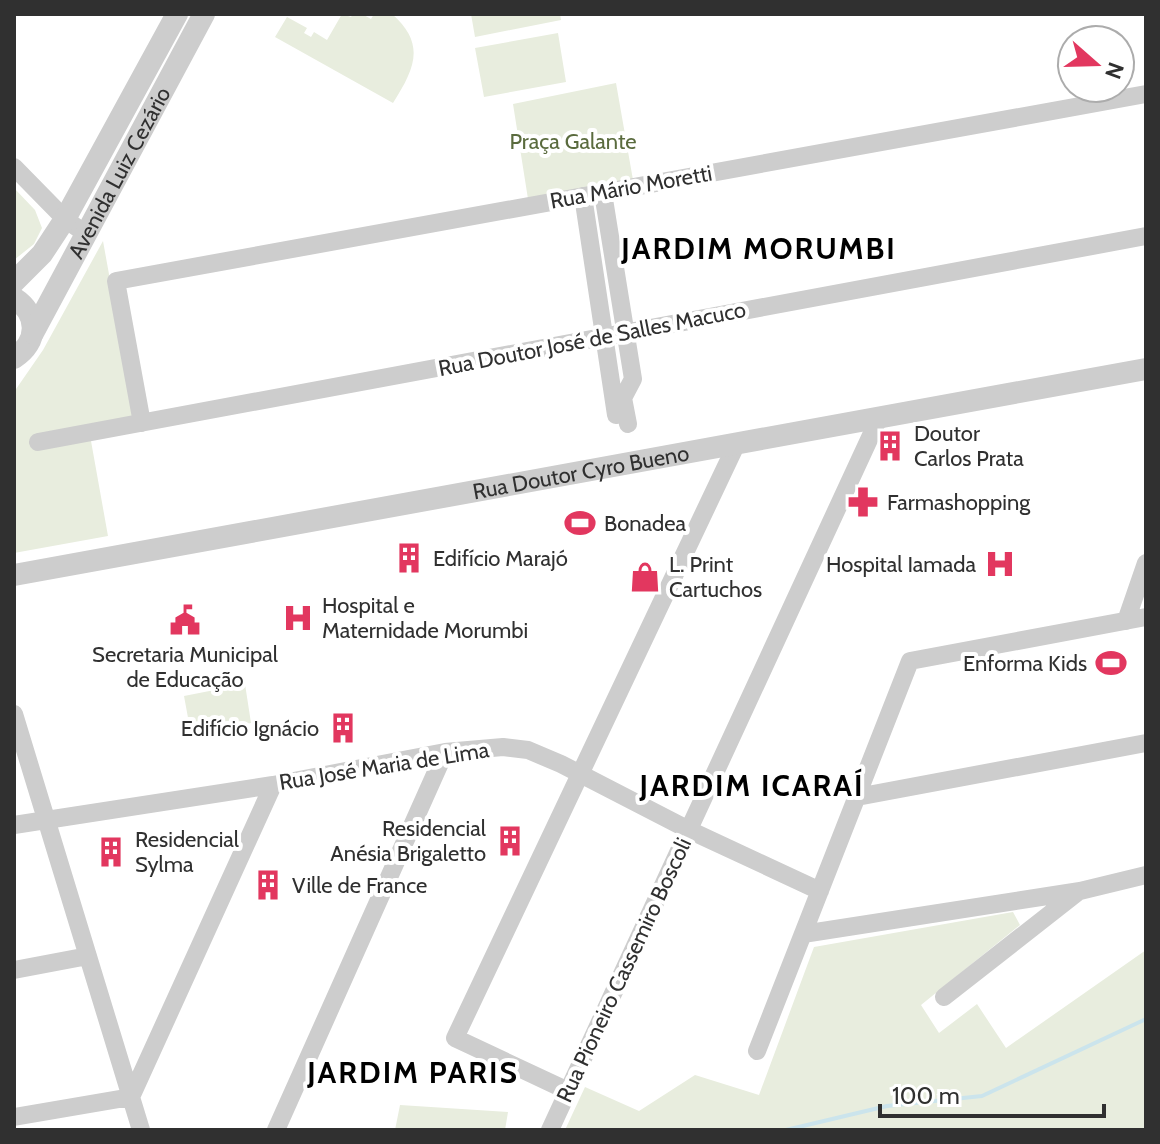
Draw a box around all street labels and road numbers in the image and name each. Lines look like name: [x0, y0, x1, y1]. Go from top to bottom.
street label: Avenida Luiz Cezário: [62, 82, 176, 263]
street label: Rua Mário Moretti: [548, 159, 714, 215]
street label: Rua Doutor José de Salles Macuco: [436, 296, 748, 382]
street label: Rua Doutor Cyro Bueno: [470, 439, 691, 505]
street label: Rua José Maria de Lima: [277, 736, 491, 796]
street label: Rua Pioneiro Cassemiro Boscoli: [551, 834, 697, 1106]

